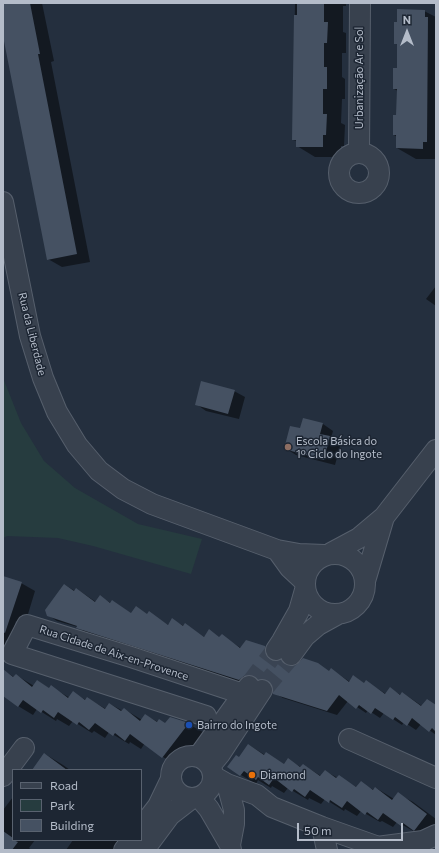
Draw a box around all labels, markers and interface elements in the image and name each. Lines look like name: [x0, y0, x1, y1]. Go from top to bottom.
north arrow: [387, 12, 427, 52]
text: N: [403, 13, 411, 26]
street label: Urbanização Ar e Sol: [352, 27, 366, 129]
street label: Rua da Liberdade: [15, 291, 49, 377]
place label: Escola Básica do 1º Ciclo do Ingote: [296, 434, 382, 460]
marker: Escola Básica do 1º Ciclo do Ingote: [283, 442, 293, 452]
street label: Rua Cidade de Aix-en-Provence: [38, 623, 190, 683]
place label: Bairro do Ingote: [197, 718, 277, 732]
marker: Bairro do Ingote: [184, 720, 194, 730]
place label: Diamond: [260, 768, 306, 782]
legend: [12, 769, 142, 841]
marker: Diamond: [247, 770, 257, 780]
text: Road: [50, 778, 78, 792]
text: Park: [50, 798, 75, 812]
scale bar: [299, 815, 405, 841]
text: Building: [50, 818, 94, 832]
text: 50 m: [304, 823, 332, 837]

